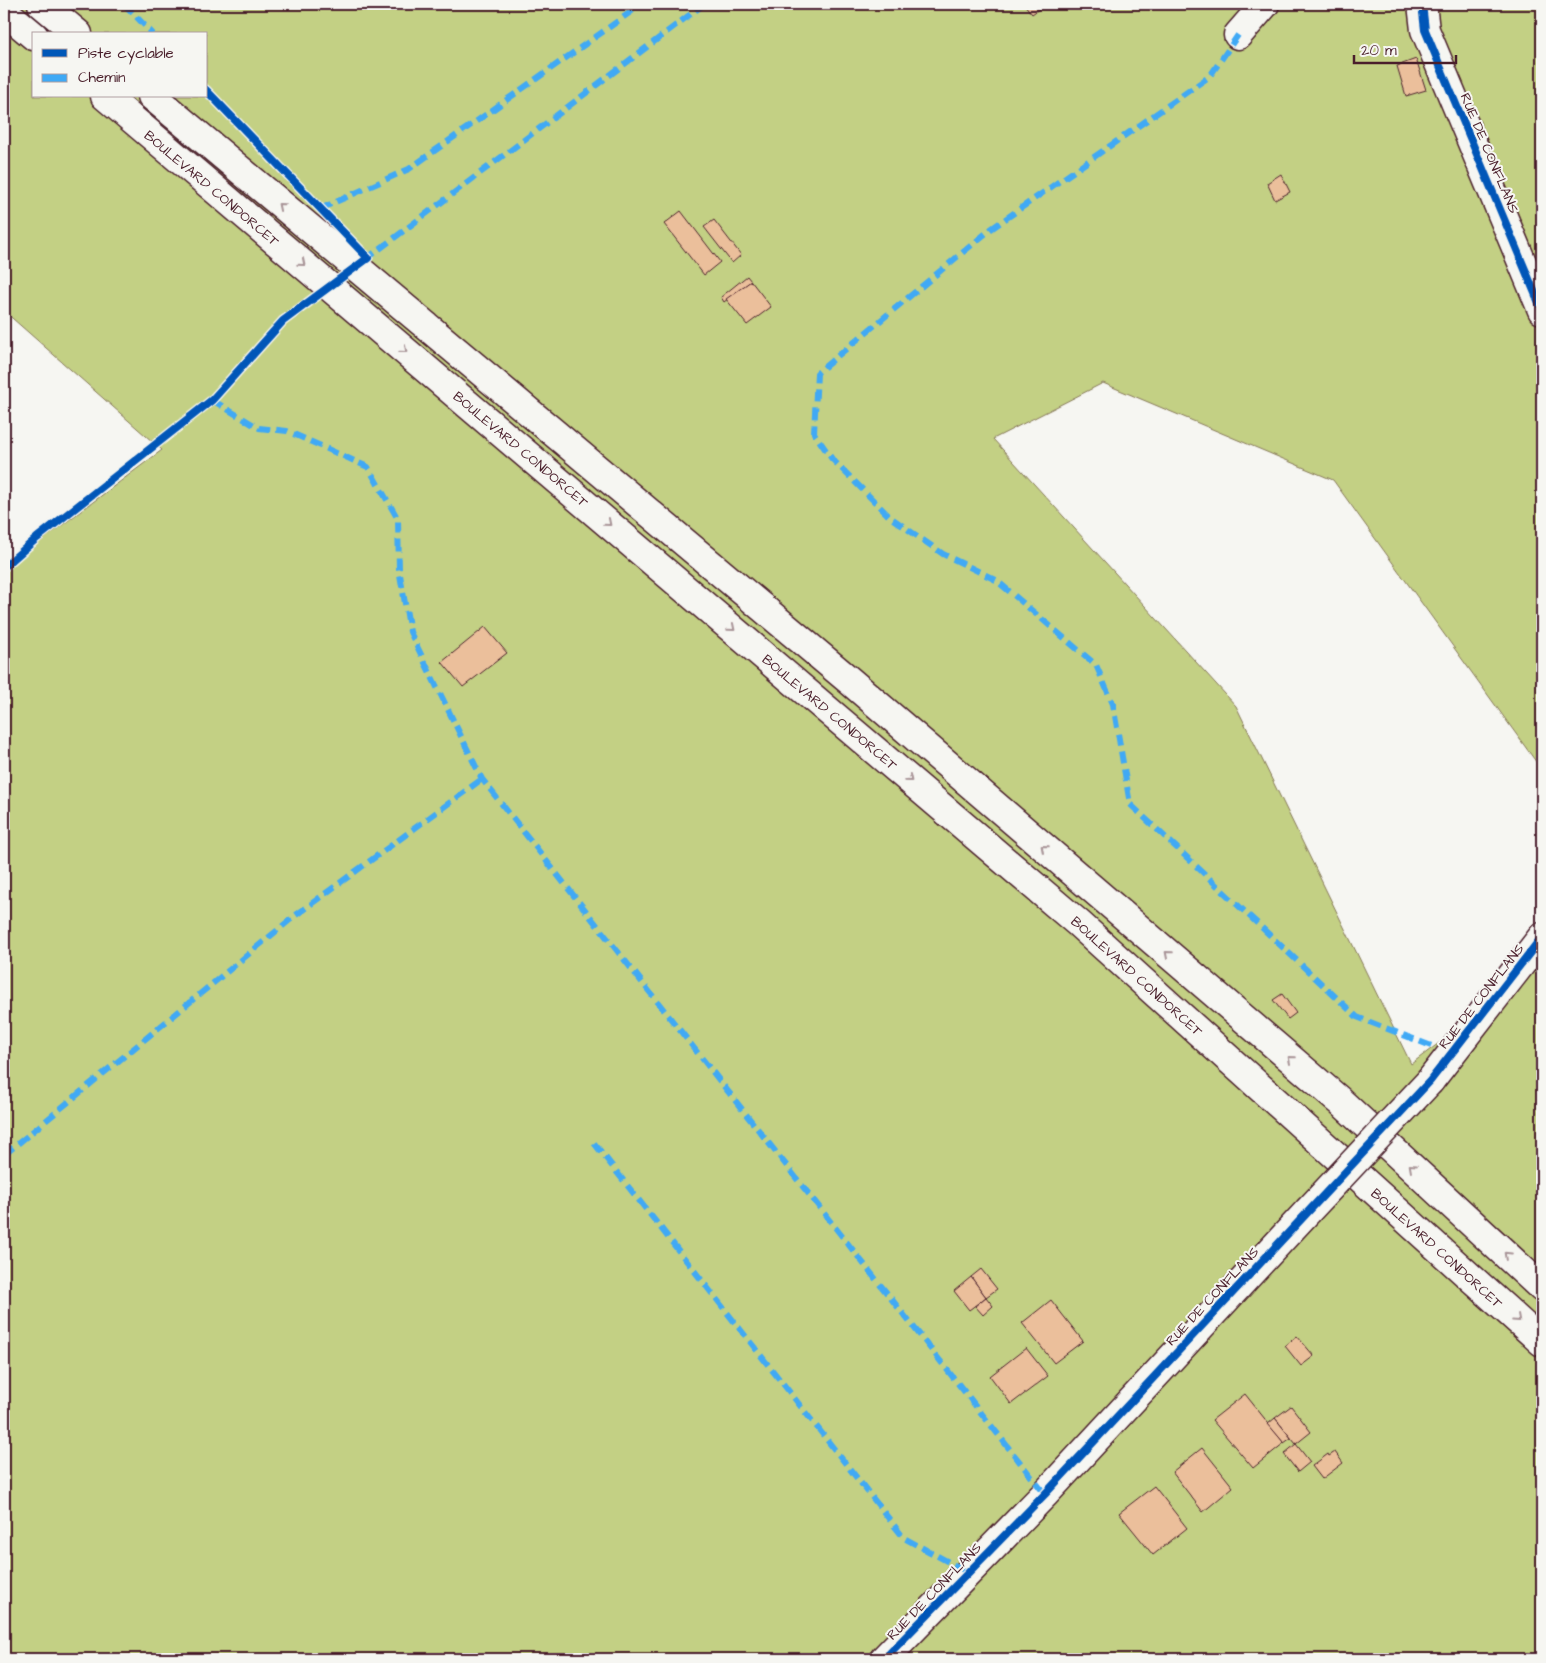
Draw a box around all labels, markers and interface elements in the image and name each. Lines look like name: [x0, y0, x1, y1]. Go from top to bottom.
legend: [32, 32, 208, 98]
scale bar: [1354, 32, 1456, 64]
text: 20 m: [1361, 40, 1397, 61]
text: Piste cyclable: [78, 43, 174, 65]
text: Chemin: [78, 67, 126, 88]
street label: RUE DE CONFLANS: [1455, 90, 1523, 217]
street label: BOULEVARD CONDORCET: [139, 126, 283, 252]
one-way arrow: [278, 203, 287, 212]
one-way arrow: [296, 258, 305, 266]
one-way arrow: [398, 344, 407, 353]
street label: BOULEVARD CONDORCET: [448, 387, 592, 513]
one-way arrow: [602, 517, 611, 526]
one-way arrow: [726, 622, 735, 631]
street label: BOULEVARD CONDORCET: [757, 650, 901, 776]
one-way arrow: [903, 773, 912, 782]
one-way arrow: [1041, 845, 1050, 854]
street label: BOULEVARD CONDORCET: [1066, 912, 1207, 1042]
street label: RUE DE CONFLANS: [1434, 940, 1529, 1054]
one-way arrow: [1164, 950, 1173, 959]
one-way arrow: [1288, 1056, 1297, 1065]
one-way arrow: [1409, 1164, 1418, 1173]
street label: BOULEVARD CONDORCET: [1366, 1184, 1507, 1314]
street label: RUE DE CONFLANS: [1161, 1243, 1264, 1351]
one-way arrow: [1503, 1252, 1512, 1261]
one-way arrow: [1511, 1313, 1520, 1322]
street label: RUE DE CONFLANS: [883, 1538, 987, 1645]

